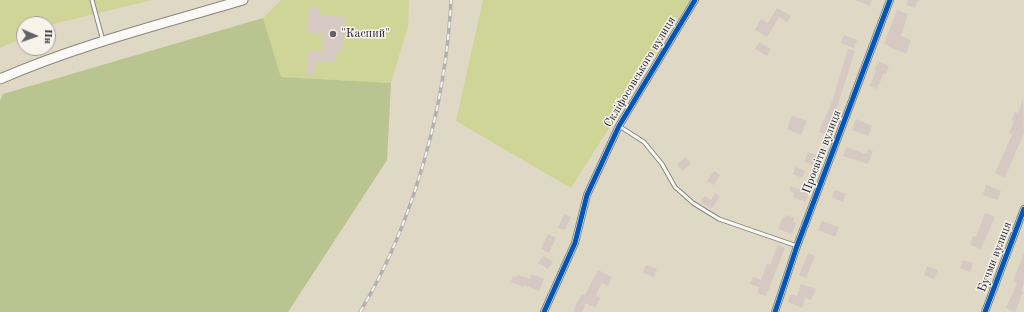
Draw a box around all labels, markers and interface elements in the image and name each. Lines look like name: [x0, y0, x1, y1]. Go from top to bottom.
street label: Скліфосовського вулиця: [601, 14, 679, 130]
north arrow: [16, 16, 56, 56]
place label: "Каспий": [341, 27, 390, 41]
text: Пн: [42, 29, 53, 44]
marker: "Каспий": [328, 29, 338, 39]
street label: Просвіти вулиця: [799, 108, 845, 196]
street label: Бучми вулиця: [975, 220, 1015, 294]

